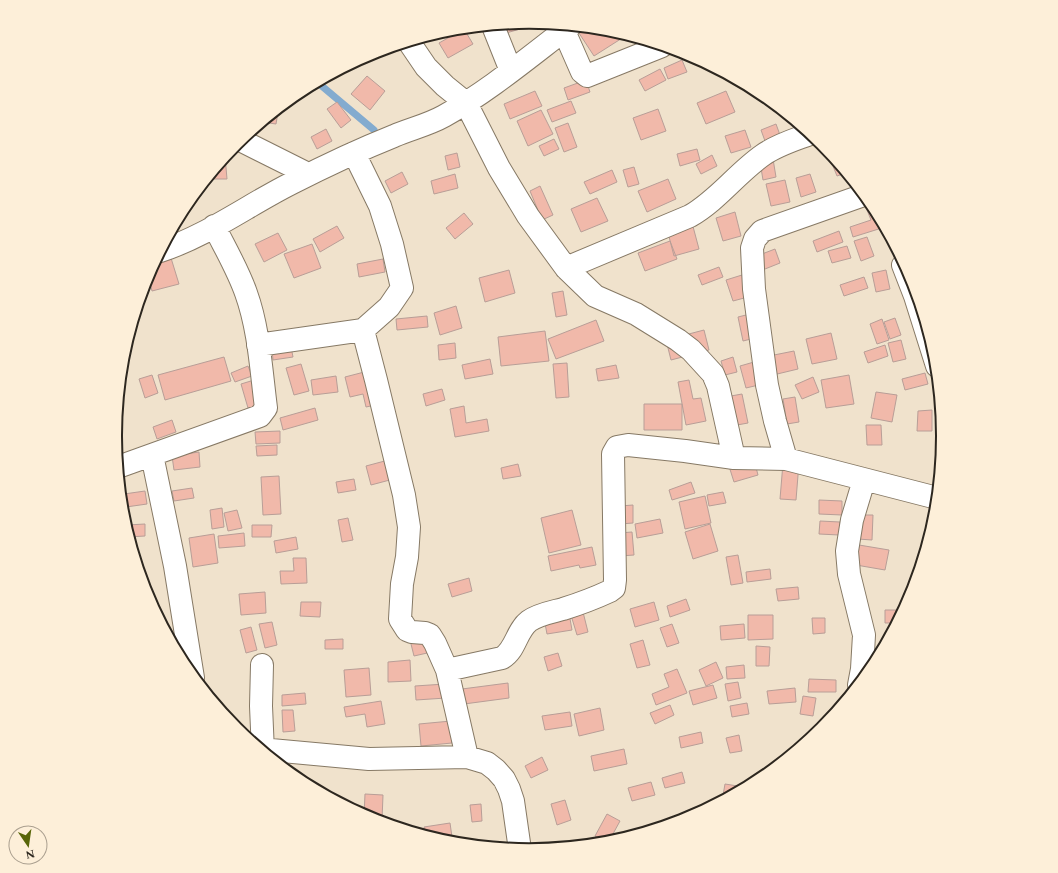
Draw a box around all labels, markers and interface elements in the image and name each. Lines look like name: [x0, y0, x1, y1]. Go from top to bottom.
north arrow: [8, 825, 48, 865]
text: N: [24, 845, 36, 864]

